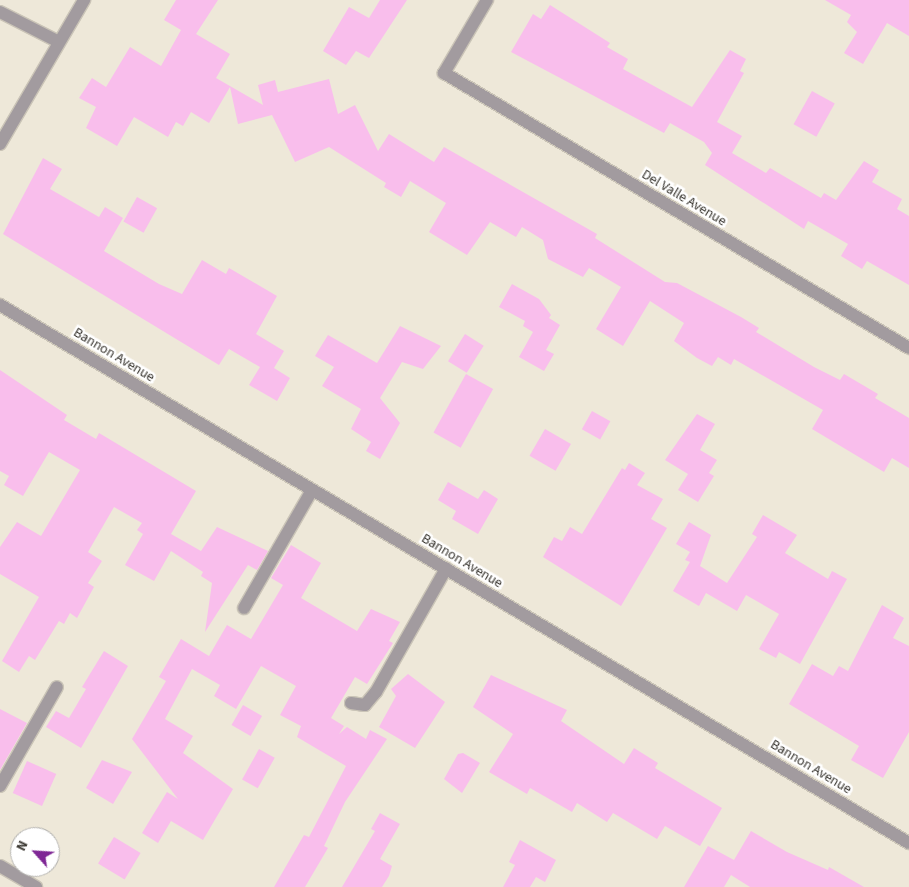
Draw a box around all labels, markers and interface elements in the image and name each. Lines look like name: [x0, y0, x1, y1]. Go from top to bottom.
street label: Del Valle Avenue: [639, 166, 729, 230]
street label: Bannon Avenue: [70, 324, 158, 386]
street label: Bannon Avenue: [418, 530, 506, 592]
street label: Bannon Avenue: [767, 736, 855, 798]
north arrow: [10, 827, 60, 877]
text: N: [11, 837, 33, 854]

